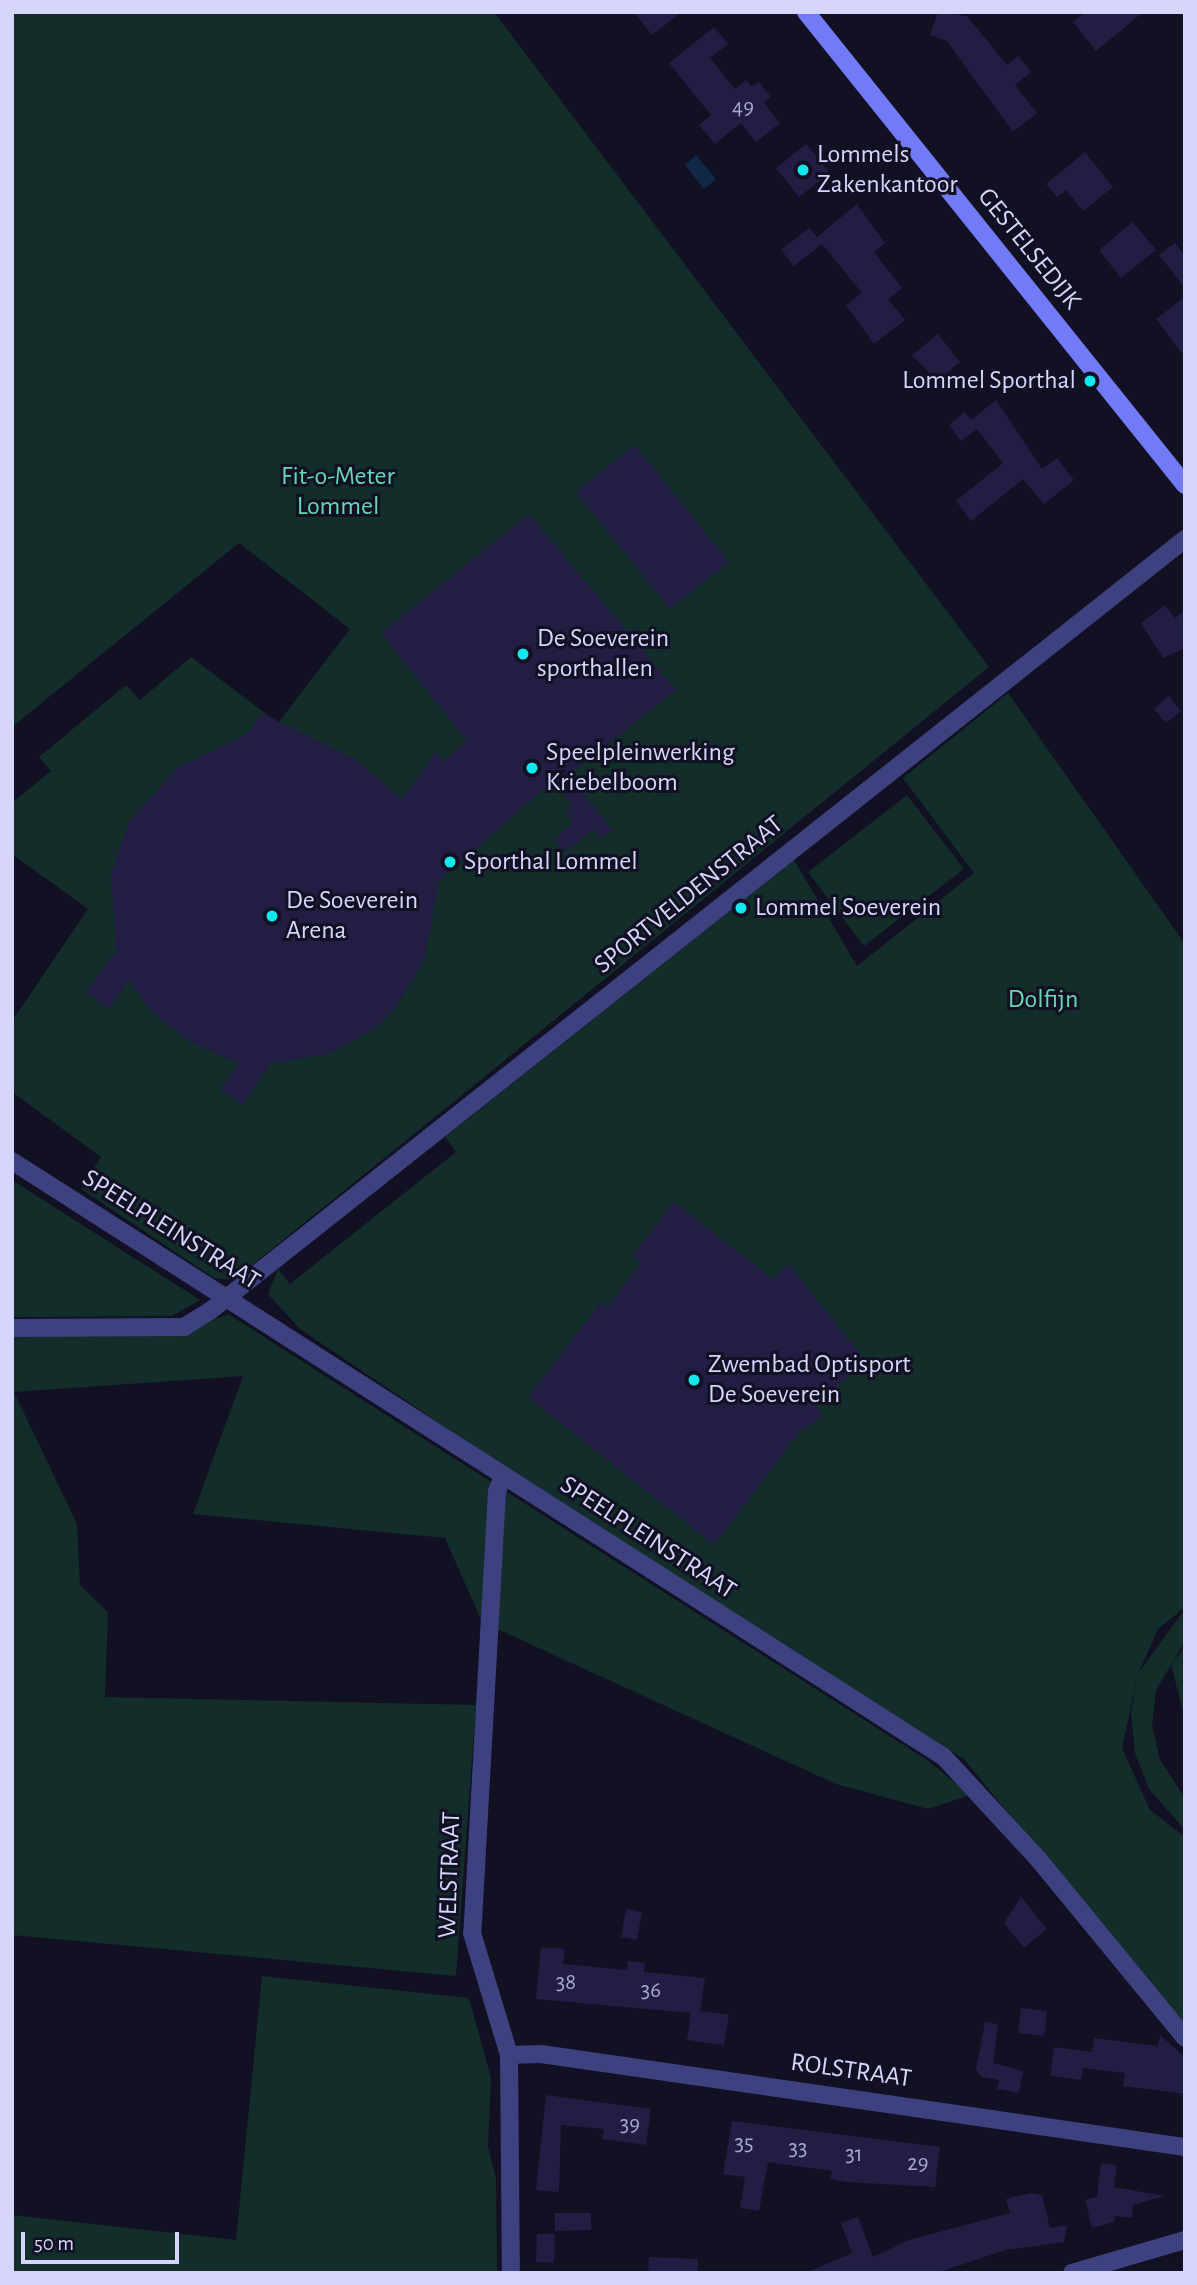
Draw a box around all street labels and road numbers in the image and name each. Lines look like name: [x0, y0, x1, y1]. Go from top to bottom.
street label: GESTELSEDIJK: [971, 182, 1087, 316]
street label: SPORTVELDENSTRAAT: [588, 809, 790, 981]
street label: SPEELPLEINSTRAAT: [76, 1163, 266, 1297]
street label: SPEELPLEINSTRAAT: [554, 1469, 742, 1607]
street label: WELSTRAAT: [432, 1811, 468, 1939]
street label: ROLSTRAAT: [788, 2047, 914, 2095]

